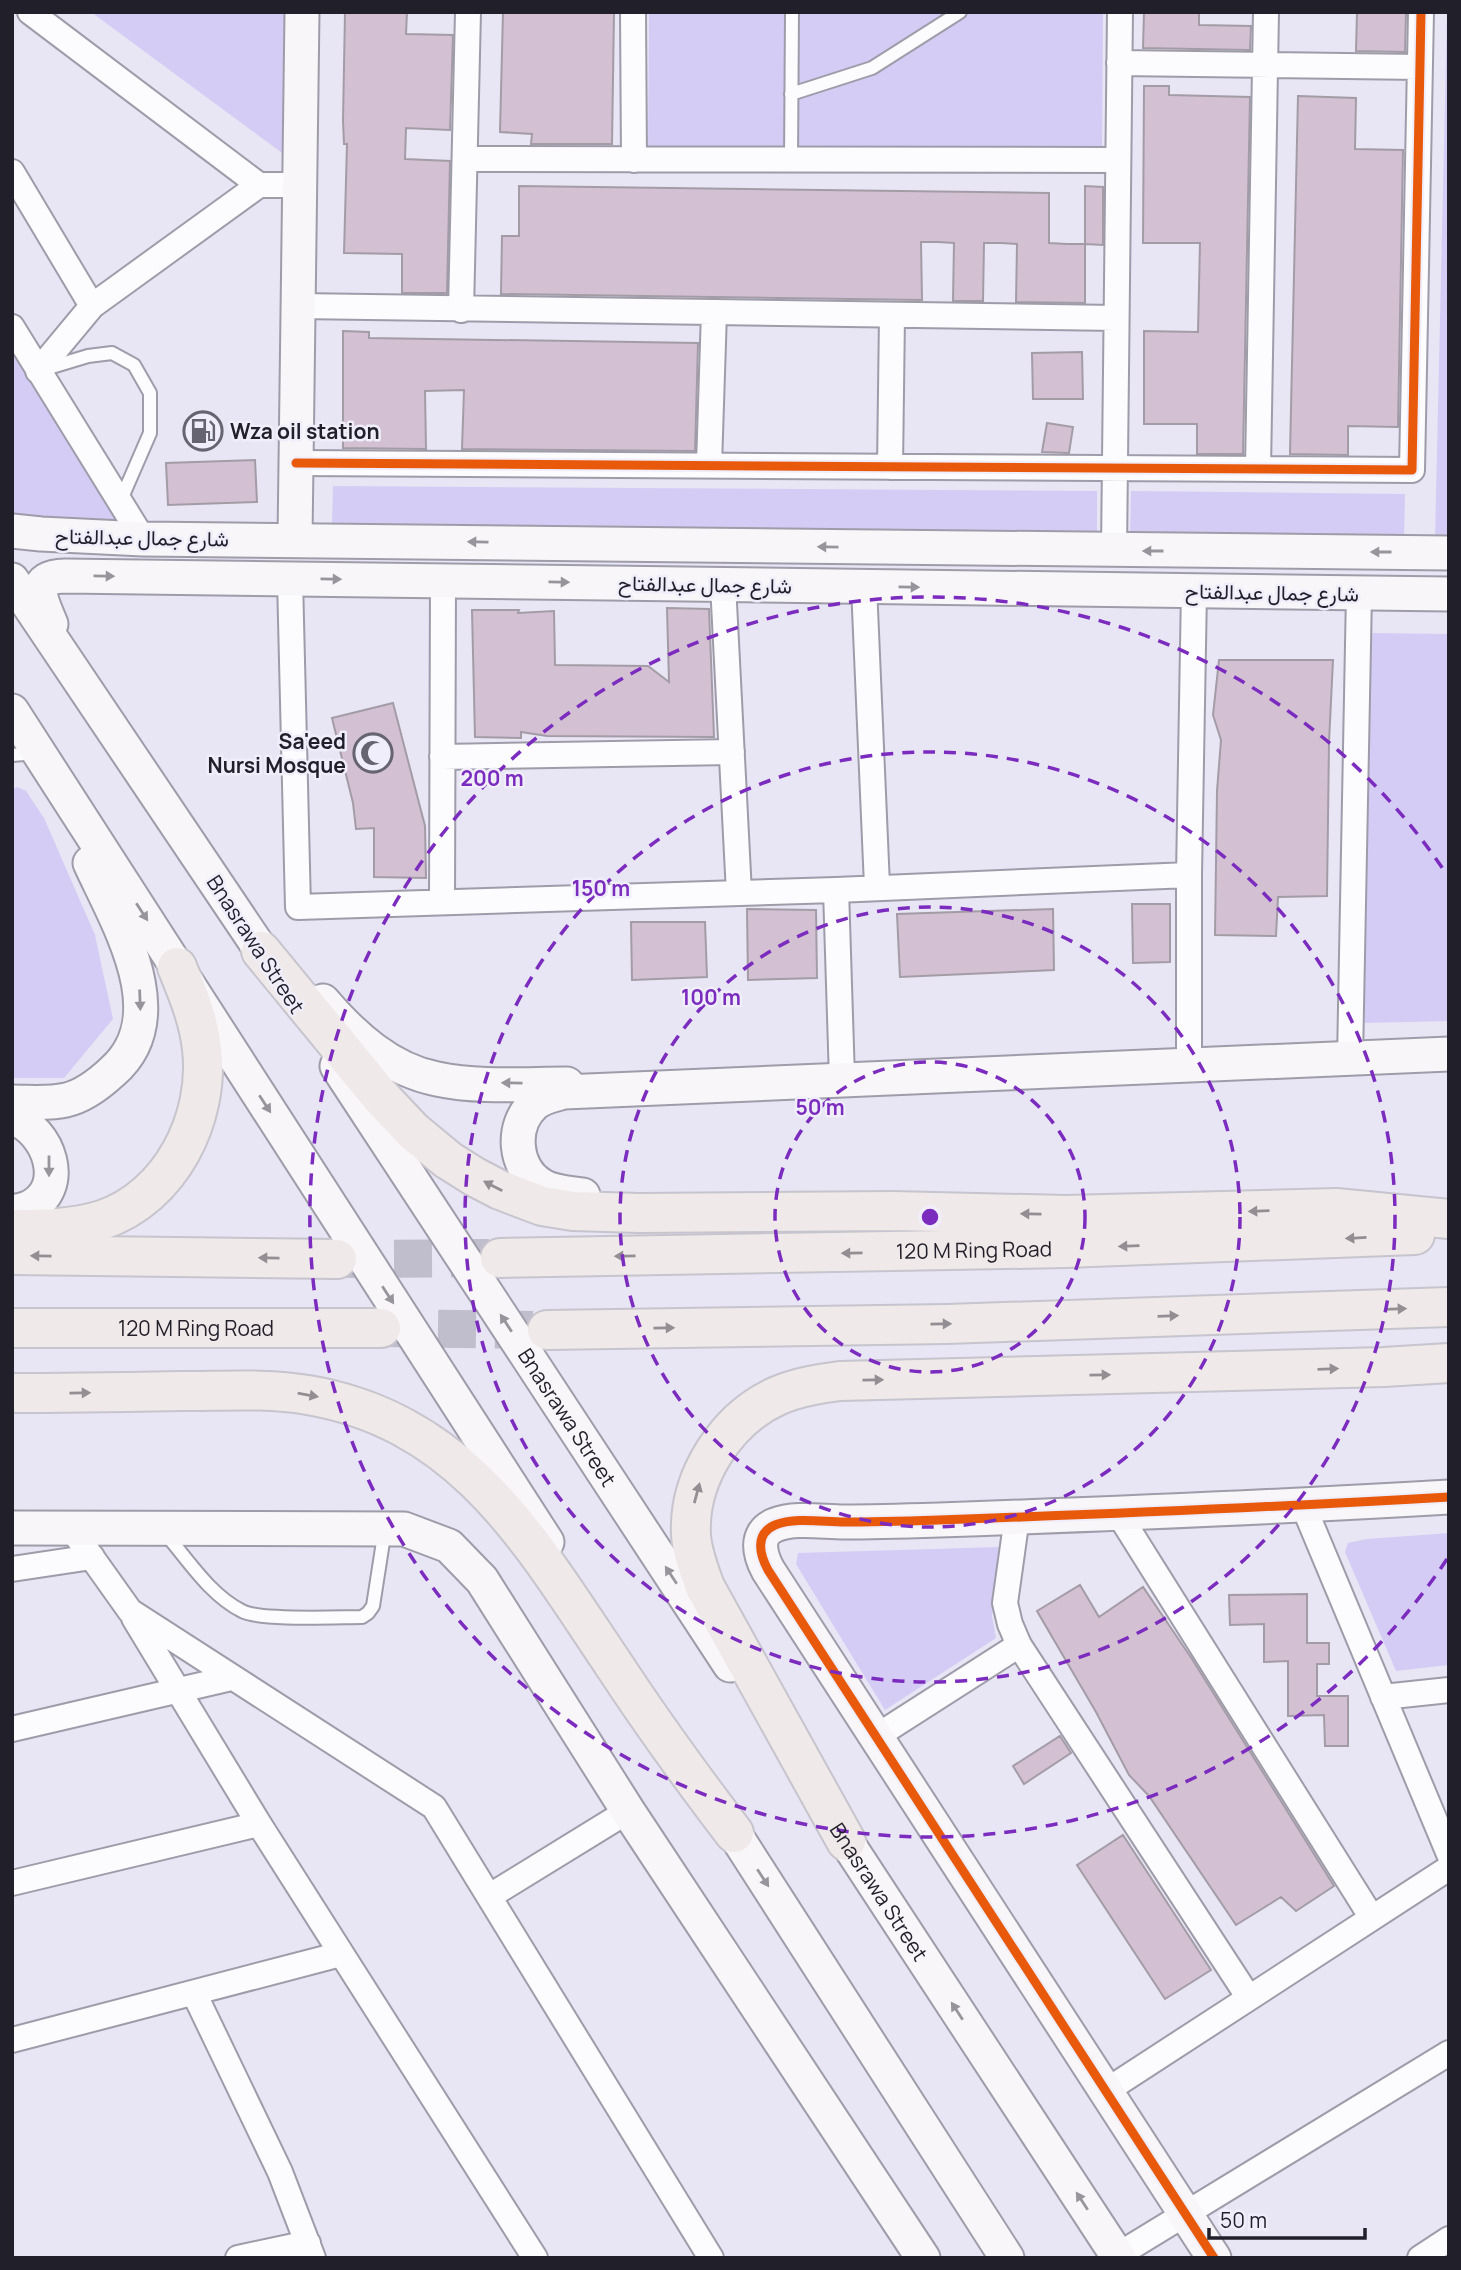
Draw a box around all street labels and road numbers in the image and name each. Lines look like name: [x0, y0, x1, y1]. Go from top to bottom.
street label: شارع جمال عبدالفتاح: [55, 521, 229, 554]
street label: شارع جمال عبدالفتاح: [618, 568, 792, 601]
street label: شارع جمال عبدالفتاح: [1185, 576, 1359, 609]
street label: Bnasrawa Street: [201, 870, 311, 1018]
street label: 120 M Ring Road: [896, 1234, 1052, 1265]
street label: 120 M Ring Road: [118, 1314, 274, 1342]
street label: Bnasrawa Street: [512, 1343, 623, 1492]
street label: Bnasrawa Street: [824, 1817, 935, 1966]

